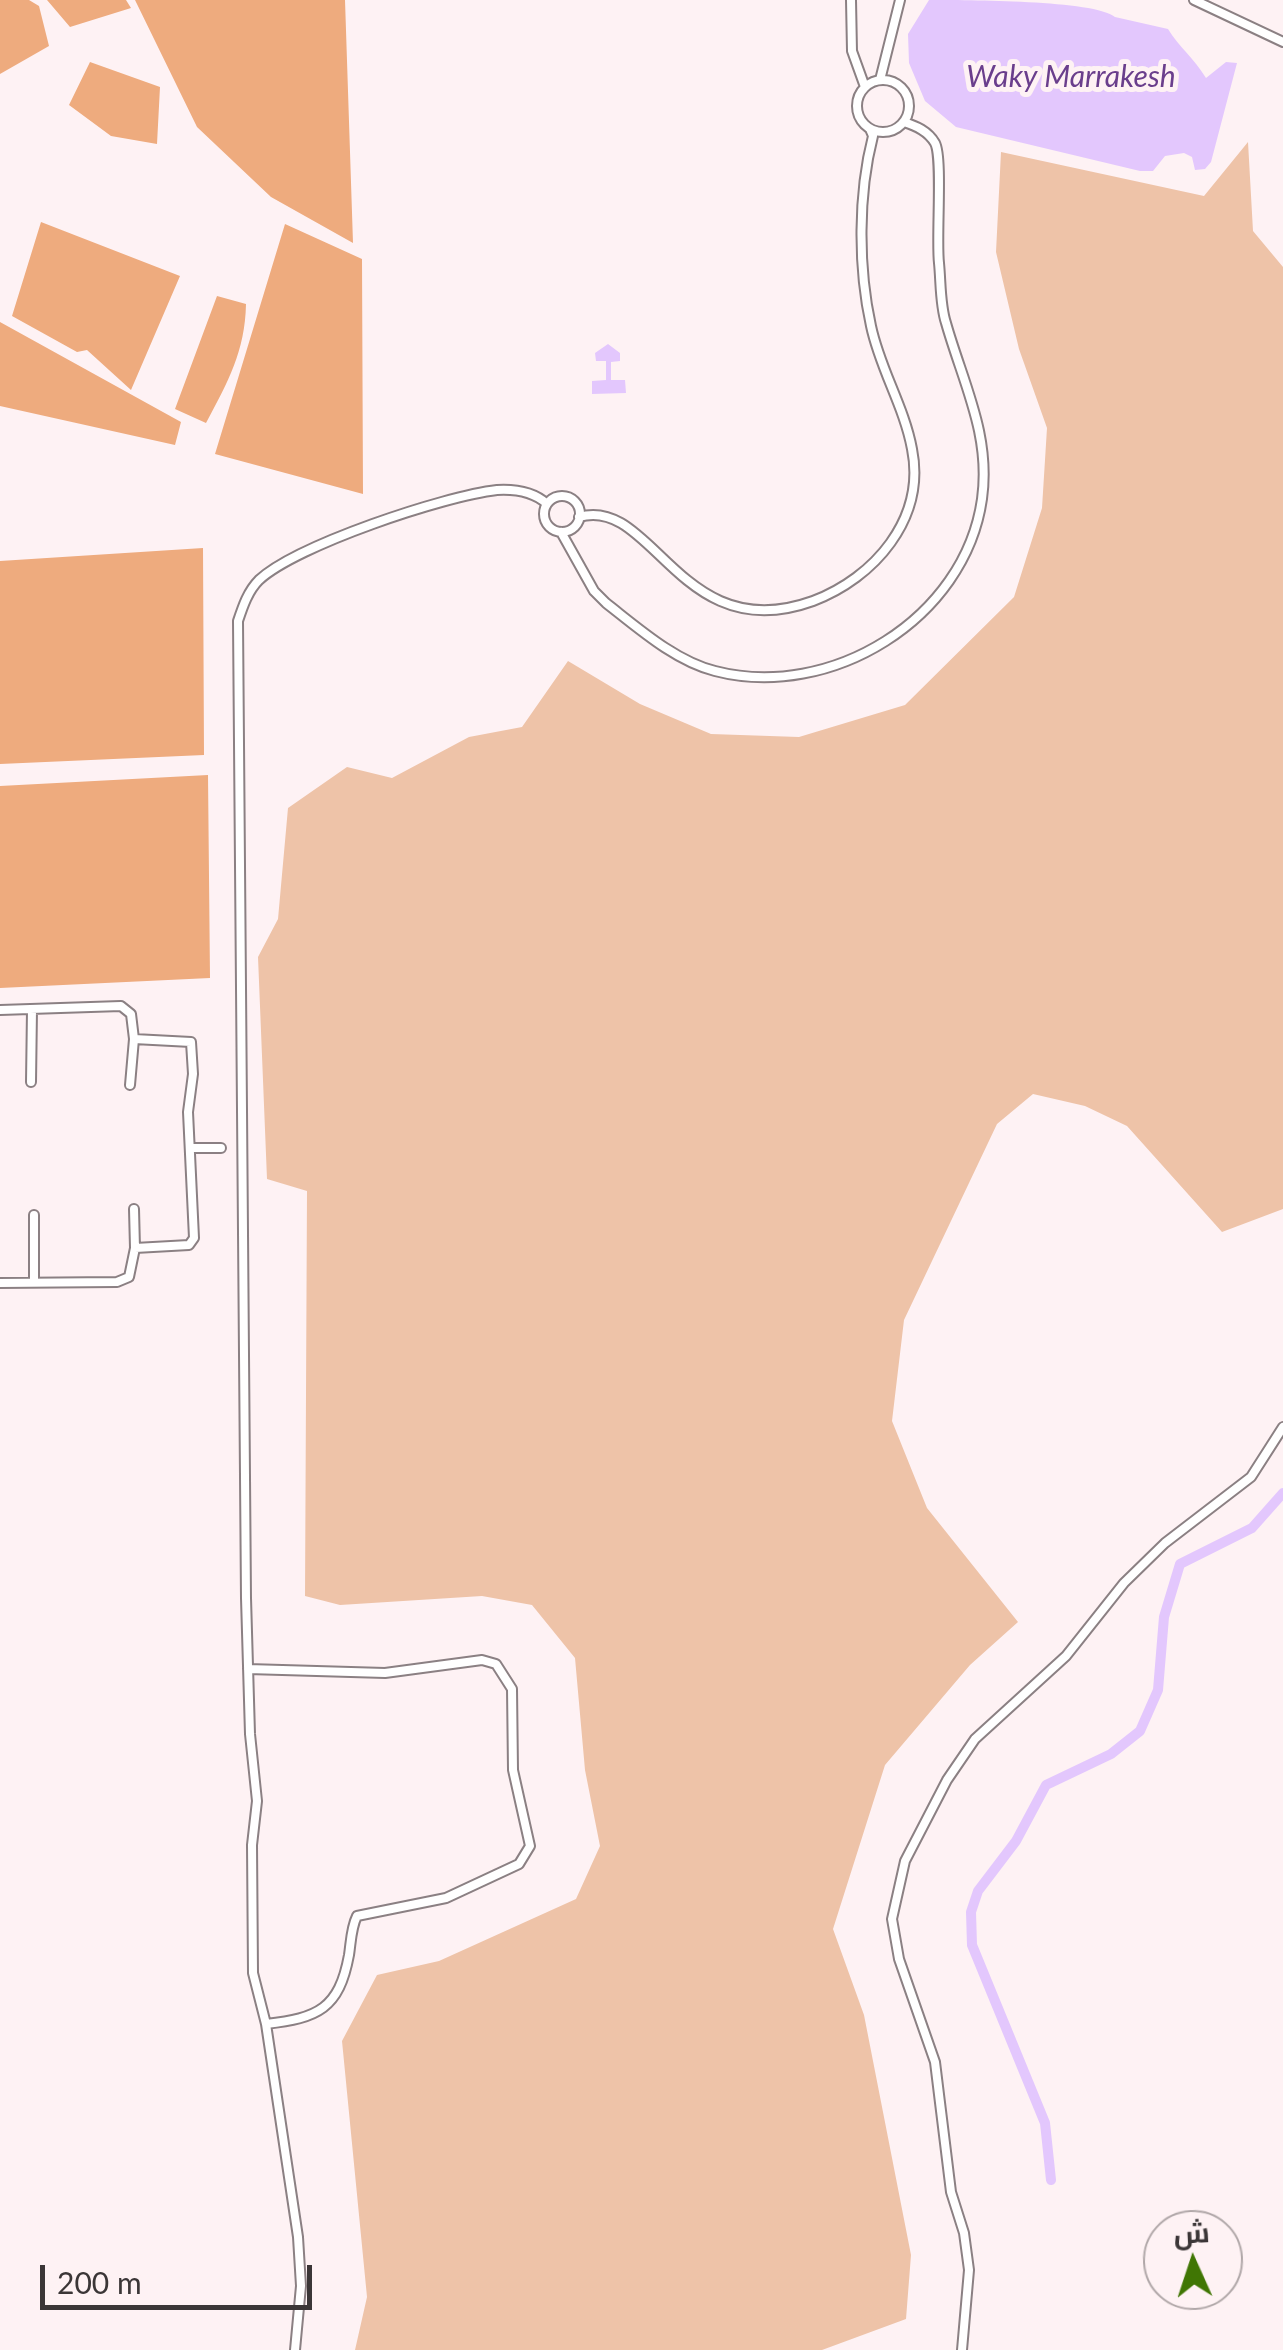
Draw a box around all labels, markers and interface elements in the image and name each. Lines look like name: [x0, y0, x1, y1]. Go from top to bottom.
water label: Waky Marrakesh: [966, 59, 1176, 95]
north arrow: [1143, 2210, 1243, 2310]
text: ش: [1173, 2214, 1210, 2250]
scale bar: [45, 2245, 318, 2307]
text: 200 m: [57, 2264, 142, 2300]

